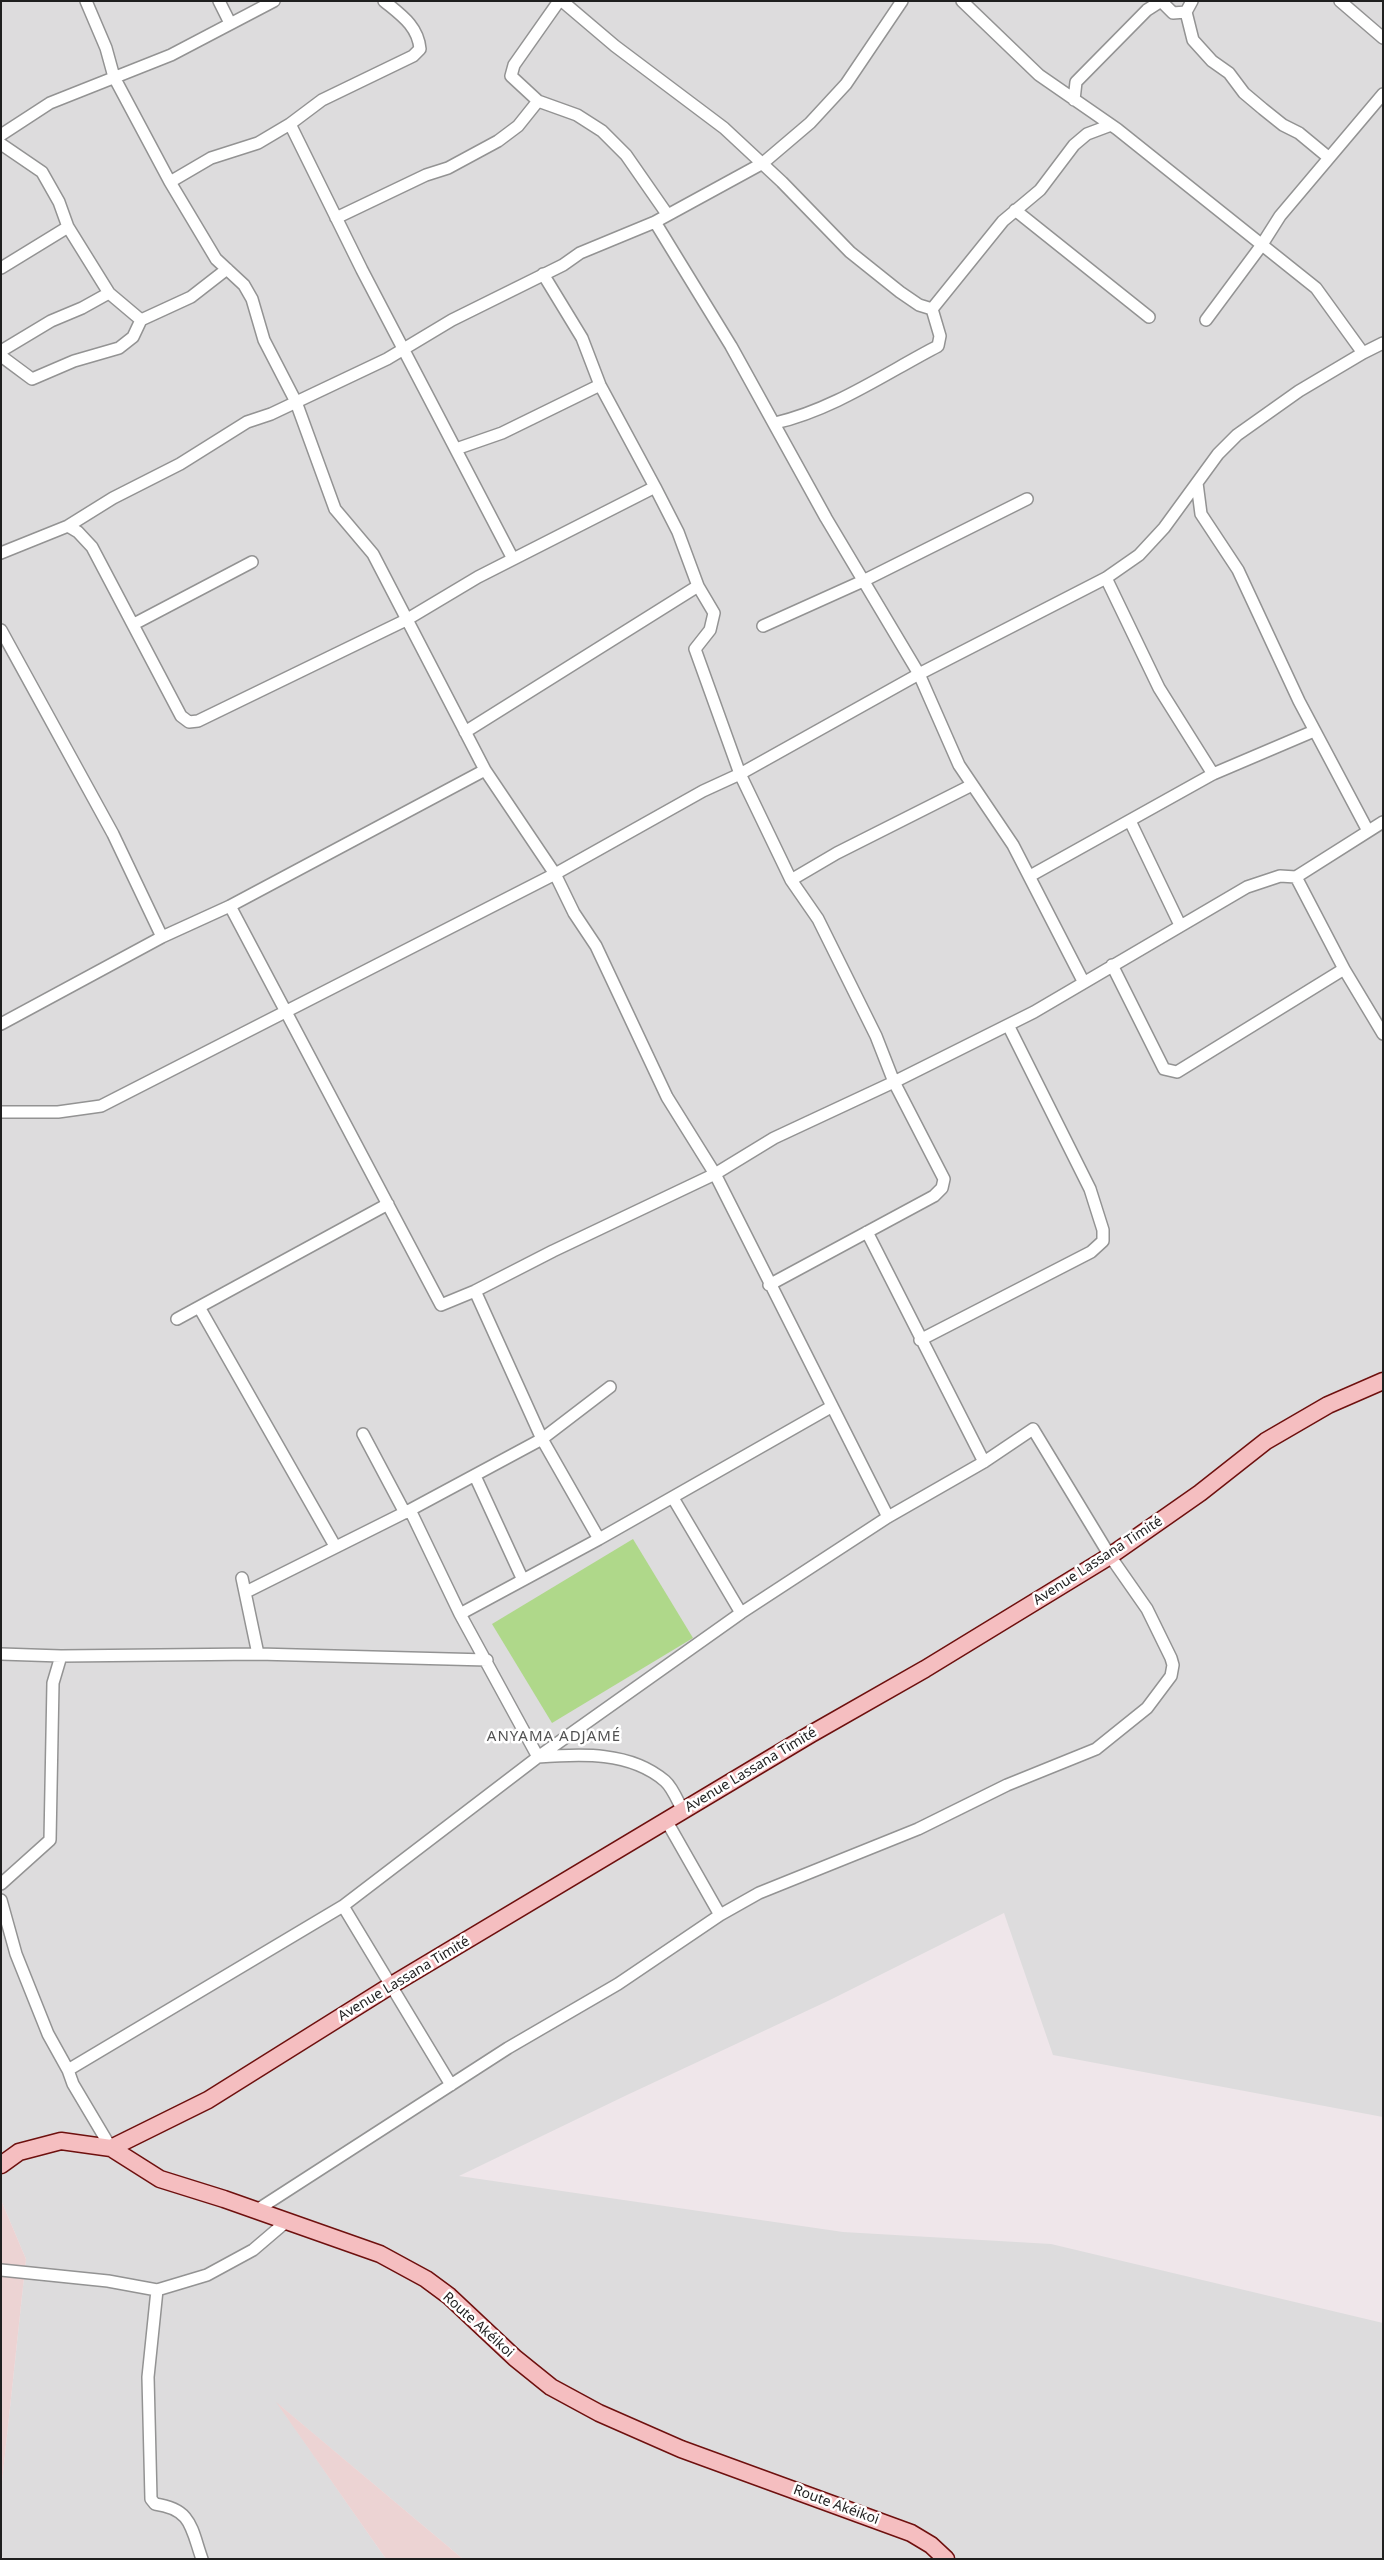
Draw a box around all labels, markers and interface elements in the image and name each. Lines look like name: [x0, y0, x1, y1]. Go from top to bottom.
street label: Avenue Lassana Timité: [1030, 1513, 1166, 1609]
street label: Avenue Lassana Timité: [682, 1724, 820, 1816]
district label: ANYAMA ADJAMÉ: [485, 1728, 623, 1746]
street label: Avenue Lassana Timité: [335, 1933, 473, 2025]
street label: Route Akéikoi: [439, 2289, 517, 2361]
street label: Route Akéikoi: [791, 2482, 881, 2528]

